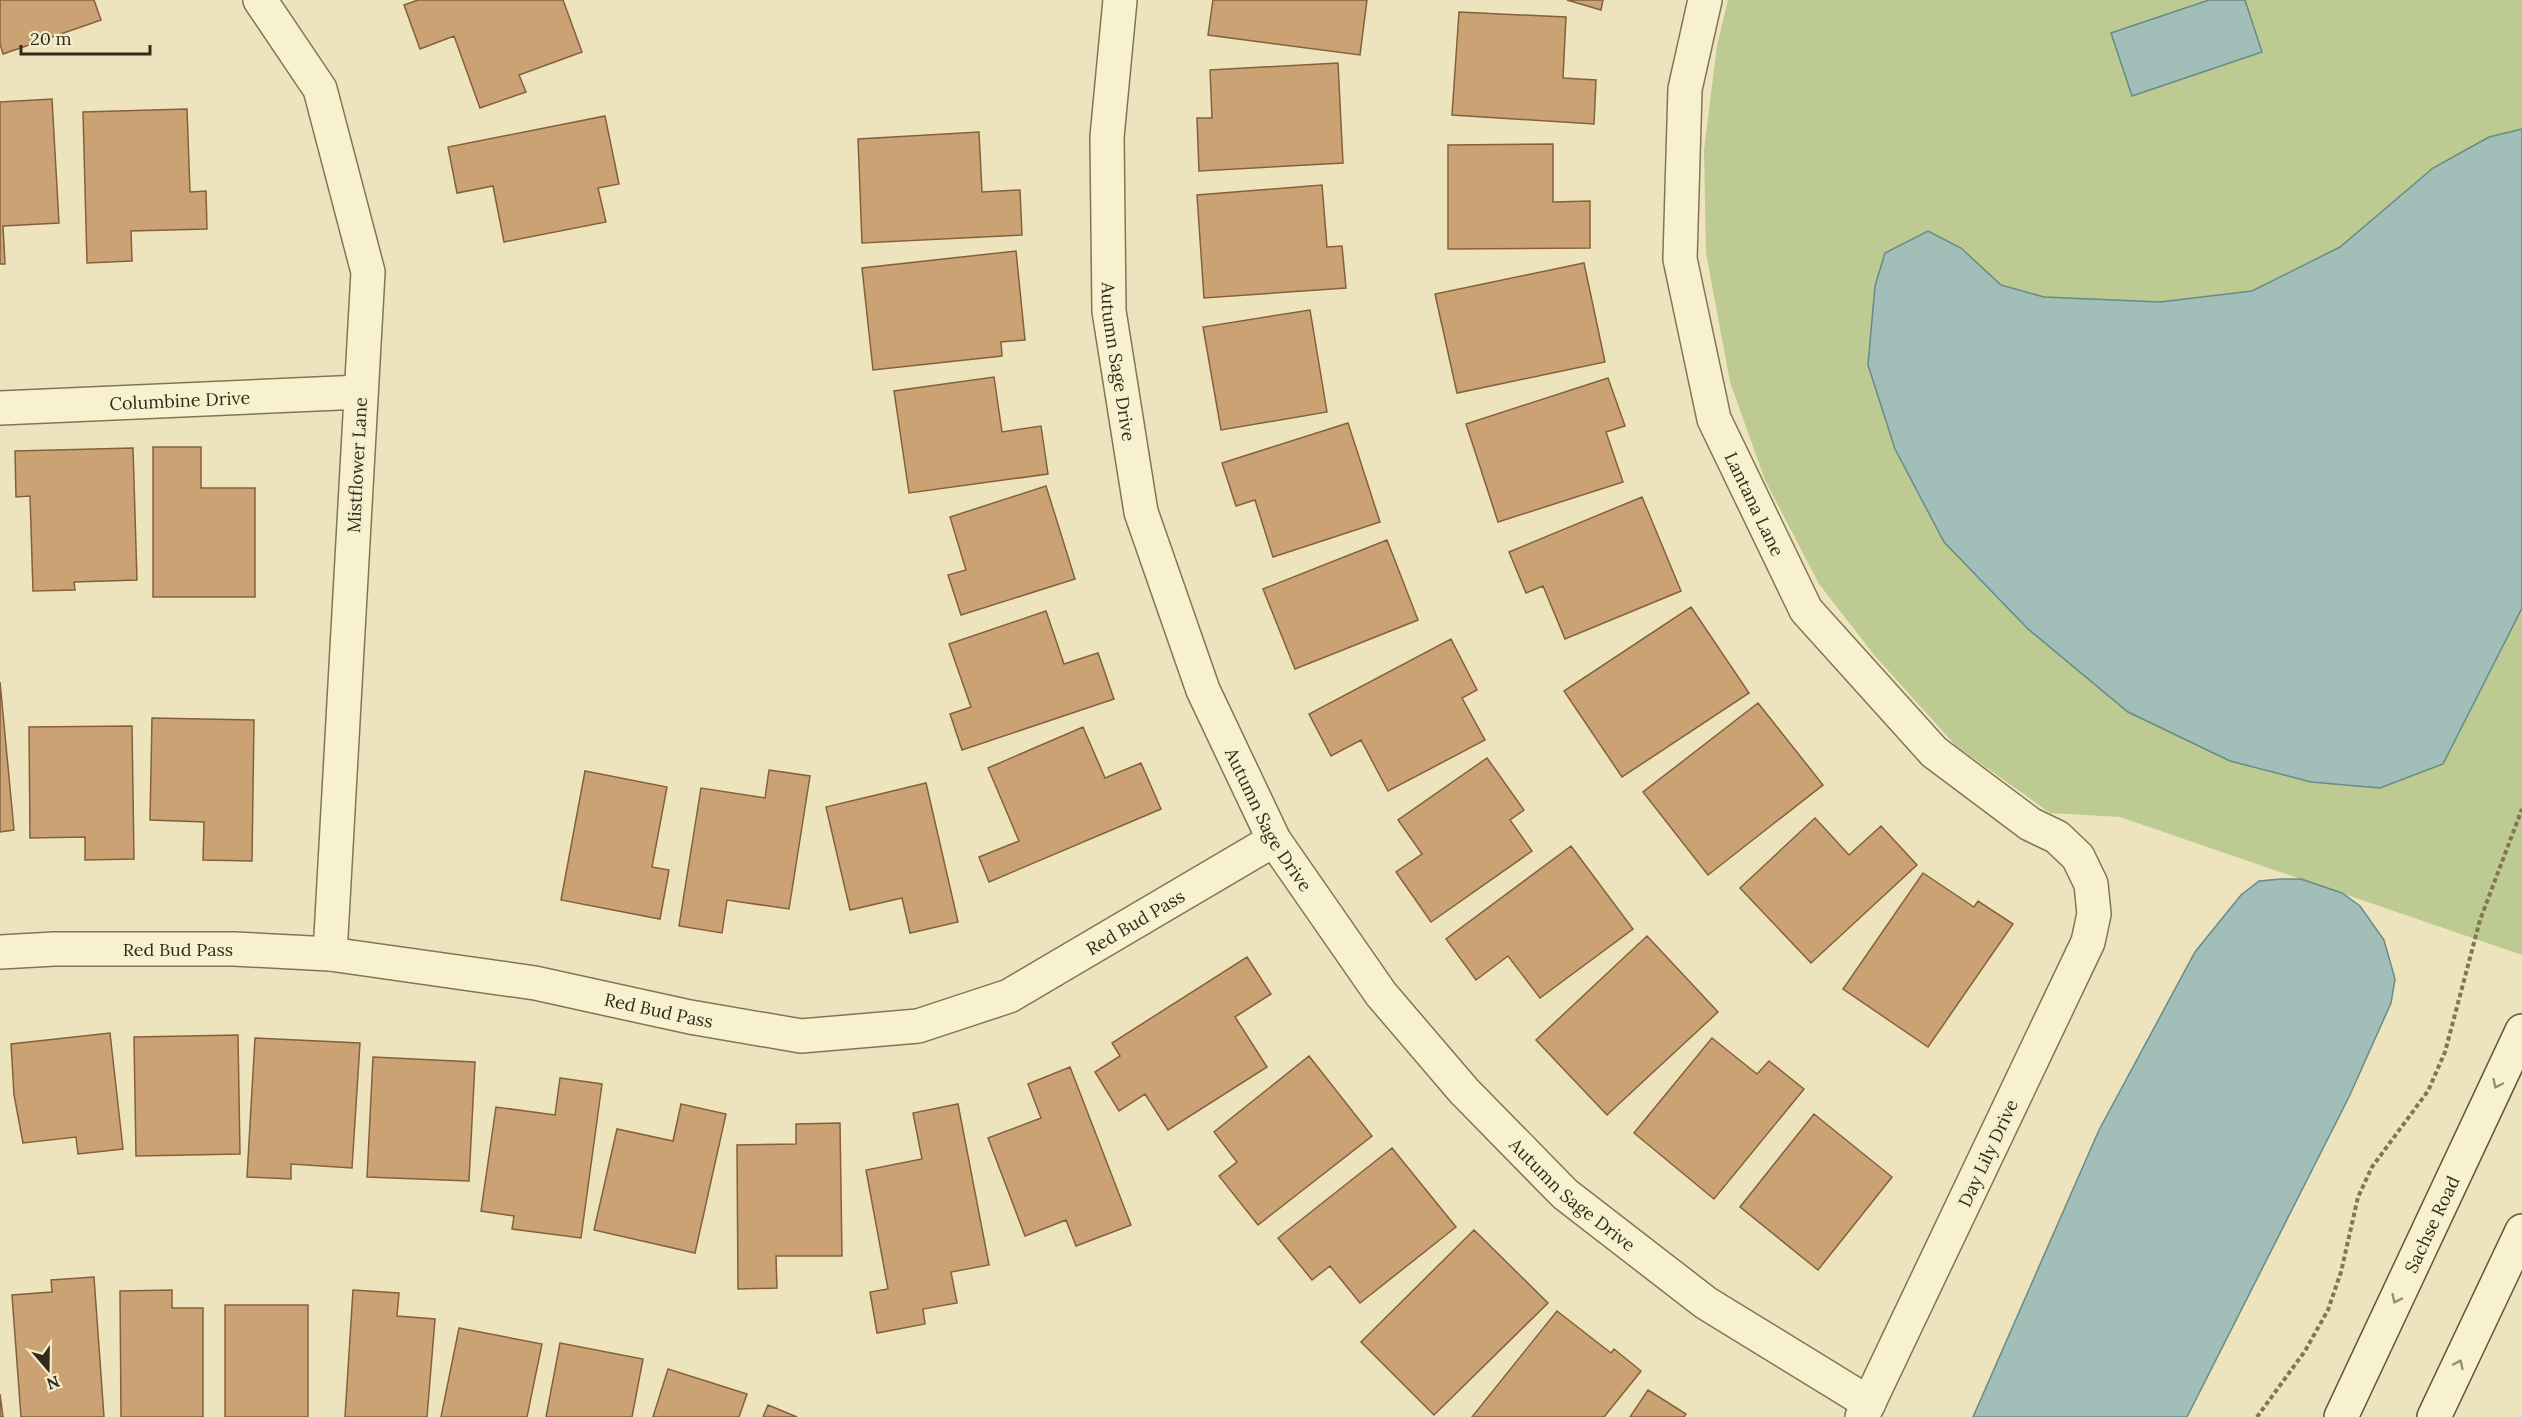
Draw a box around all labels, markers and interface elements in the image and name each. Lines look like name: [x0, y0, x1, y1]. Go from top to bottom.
scale bar: [21, 18, 150, 56]
text: 20 m: [30, 27, 72, 50]
street label: Autumn Sage Drive: [1097, 281, 1141, 443]
street label: Columbine Drive: [109, 385, 251, 415]
street label: Mistflower Lane: [342, 396, 372, 533]
street label: Lantana Lane: [1720, 448, 1790, 560]
street label: Autumn Sage Drive: [1220, 743, 1318, 896]
street label: Red Bud Pass: [1082, 884, 1188, 960]
street label: Red Bud Pass: [123, 938, 233, 961]
street label: Red Bud Pass: [602, 987, 715, 1032]
one-way arrow: [2493, 1078, 2505, 1089]
street label: Day Lily Drive: [1953, 1095, 2023, 1211]
street label: Autumn Sage Drive: [1504, 1132, 1640, 1256]
street label: Sachse Road: [2399, 1172, 2464, 1276]
one-way arrow: [2392, 1292, 2404, 1303]
north arrow: [18, 1339, 78, 1399]
one-way arrow: [2451, 1360, 2463, 1371]
text: N: [44, 1372, 62, 1395]

